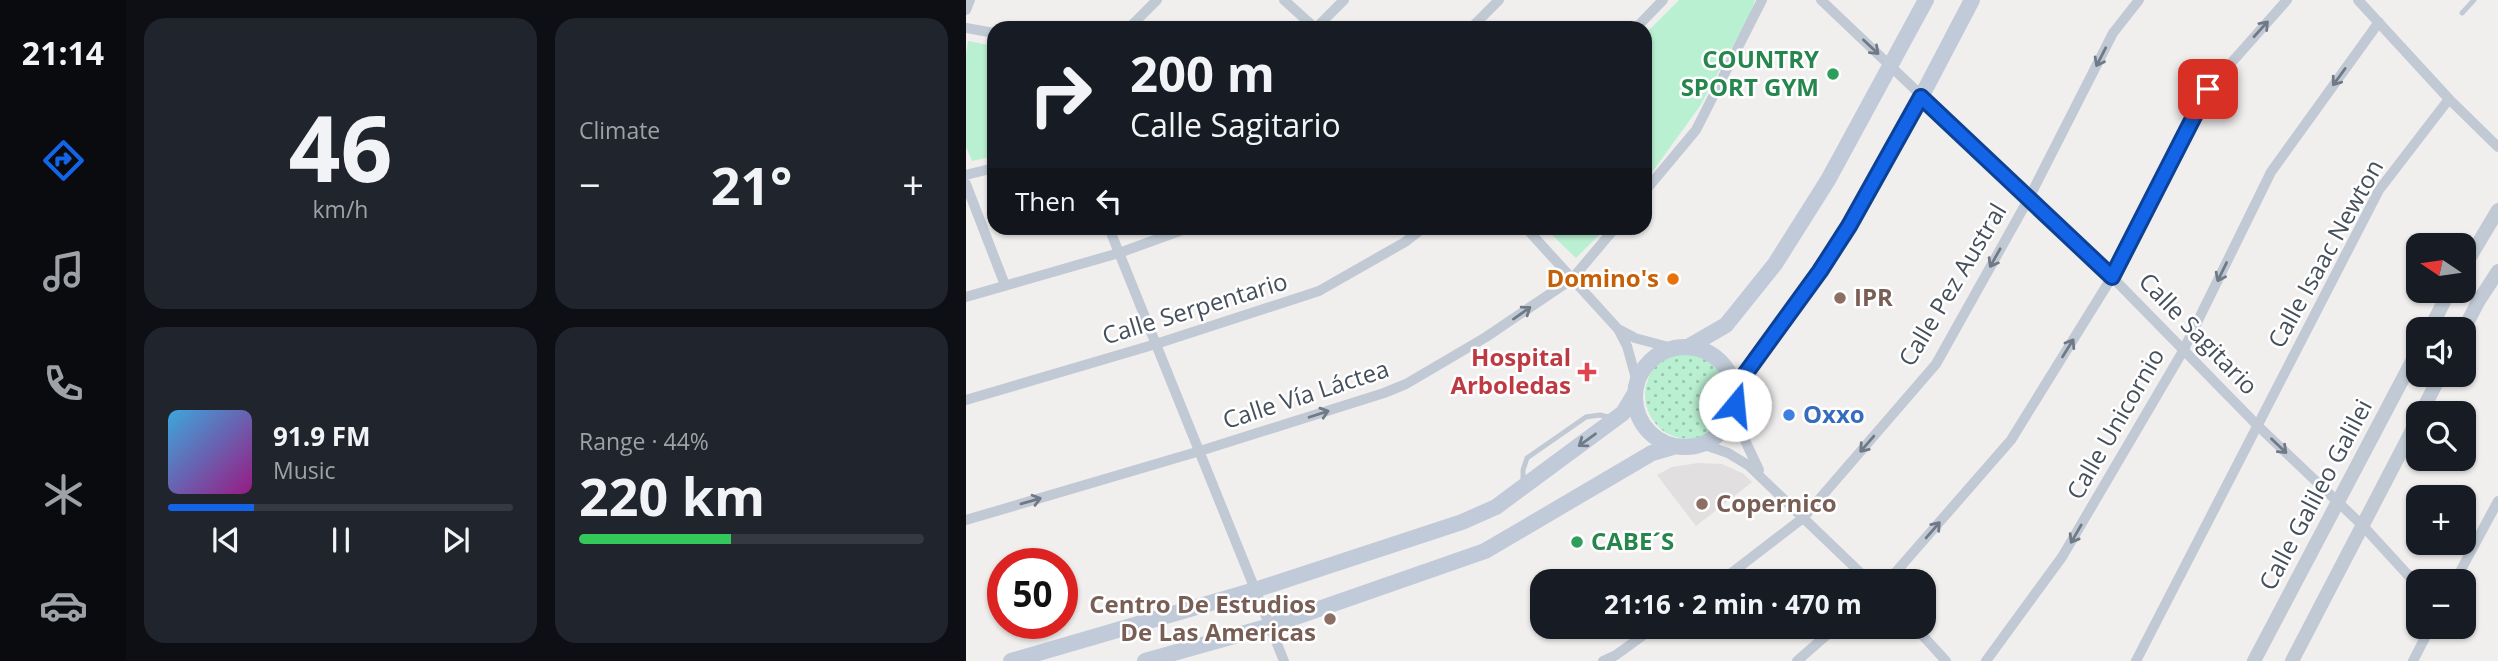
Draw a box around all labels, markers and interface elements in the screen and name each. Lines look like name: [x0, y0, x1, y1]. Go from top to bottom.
one-way arrow: [2253, 20, 2269, 38]
text: 21:14: [22, 31, 104, 74]
one-way arrow: [1862, 39, 1880, 55]
text: 200 m: [1130, 40, 1275, 106]
place label: COUNTRY SPORT GYM: [1681, 42, 1819, 103]
one-way arrow: [2094, 46, 2108, 66]
icon: right: [1015, 49, 1106, 140]
pin: [2178, 59, 2238, 119]
marker: COUNTRY SPORT GYM: [1825, 66, 1841, 82]
one-way arrow: [2332, 67, 2346, 86]
icon: arrive: [2189, 70, 2227, 108]
text: 46: [288, 85, 393, 209]
text: Calle Sagitario: [1130, 103, 1341, 146]
text: Climate: [579, 114, 660, 146]
icon: directions: [39, 136, 88, 185]
text: 21°: [711, 149, 792, 220]
street label: Calle Isaac Newton: [2259, 153, 2390, 353]
text: −: [579, 158, 601, 210]
text: +: [902, 158, 924, 210]
icon: left: [1090, 182, 1128, 220]
text: Then: [1015, 183, 1076, 219]
text: km/h: [313, 193, 368, 225]
street label: Calle Pez Austral: [1890, 197, 2013, 372]
north arrow: [2406, 233, 2476, 303]
map controls: [2406, 233, 2476, 639]
icon: music: [39, 247, 88, 296]
one-way arrow: [1988, 247, 2001, 268]
place label: Domino's: [1547, 261, 1659, 294]
one-way arrow: [2215, 261, 2228, 282]
street label: Calle Serpentario: [1098, 264, 1291, 351]
street label: Calle Sagitario: [2132, 265, 2266, 401]
marker: Domino's: [1665, 271, 1681, 287]
place label: IPR: [1854, 280, 1893, 313]
marker: IPR: [1832, 290, 1848, 306]
one-way arrow: [1512, 306, 1531, 320]
button: sound: [2406, 317, 2476, 387]
one-way arrow: [2062, 338, 2076, 358]
place label: Hospital Arboledas: [1450, 340, 1571, 401]
street label: Calle Unicornio: [2058, 342, 2171, 505]
street label: Calle Vía Láctea: [1218, 351, 1393, 436]
icon: phone: [39, 359, 88, 408]
marker: Hospital Arboledas: [1577, 362, 1597, 382]
position arrow: [1698, 368, 1772, 442]
street label: Calle Galileo Galilei: [2250, 393, 2379, 596]
place label: Oxxo: [1803, 397, 1865, 430]
button: search: [2406, 401, 2476, 471]
one-way arrow: [1308, 406, 1330, 419]
marker: Oxxo: [1781, 407, 1797, 423]
text: 91.9 FM: [273, 418, 371, 454]
text: Range · 44%: [579, 425, 709, 457]
one-way arrow: [1578, 433, 1597, 447]
one-way arrow: [1859, 435, 1875, 453]
one-way arrow: [2270, 437, 2287, 454]
text: Music: [273, 454, 336, 486]
text: 220 km: [579, 460, 765, 531]
icon: climate: [39, 470, 88, 519]
button: +: [2406, 485, 2476, 555]
place label: Copernico: [1716, 486, 1837, 519]
one-way arrow: [1020, 494, 1042, 507]
marker: Copernico: [1694, 496, 1710, 512]
icon: previous: [207, 521, 245, 559]
icon: pause: [322, 521, 360, 559]
icon: next: [437, 521, 475, 559]
one-way arrow: [1925, 521, 1941, 539]
place label: CABE´S: [1591, 524, 1674, 557]
one-way arrow: [2068, 524, 2082, 544]
marker: CABE´S: [1569, 534, 1585, 550]
speed limit sign: 50: [987, 548, 1078, 639]
button: −: [2406, 569, 2476, 639]
icon: car: [39, 581, 88, 630]
text: 21:16 · 2 min · 470 m: [1604, 586, 1862, 622]
place label: Centro De Estudios De Las Americas: [1089, 587, 1316, 648]
marker: Centro De Estudios De Las Americas: [1322, 611, 1338, 627]

